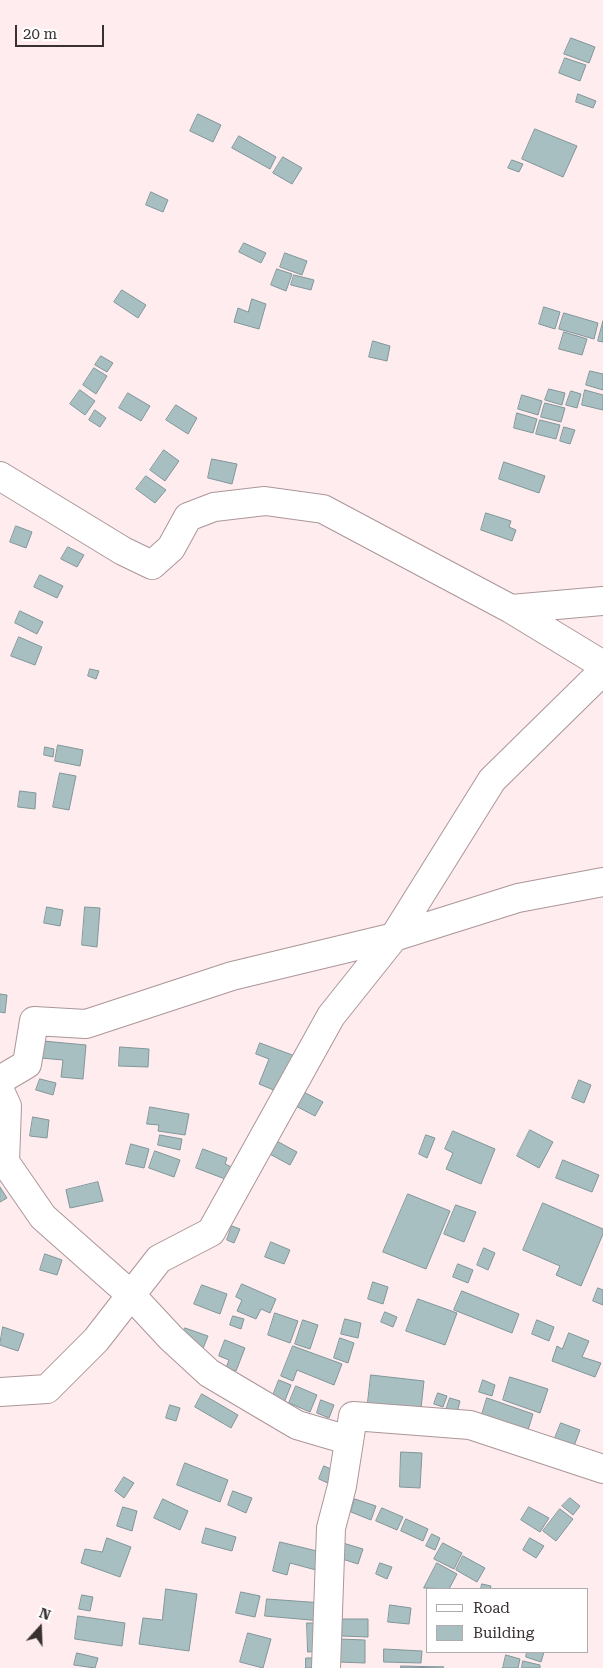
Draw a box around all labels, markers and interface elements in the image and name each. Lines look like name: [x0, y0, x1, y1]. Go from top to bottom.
scale bar: [18, 15, 106, 47]
text: 20 m: [23, 25, 57, 43]
legend: [426, 1588, 588, 1653]
text: Road: [473, 1599, 510, 1617]
north arrow: [15, 1603, 65, 1653]
text: N: [37, 1605, 53, 1623]
text: Building: [473, 1624, 534, 1642]

